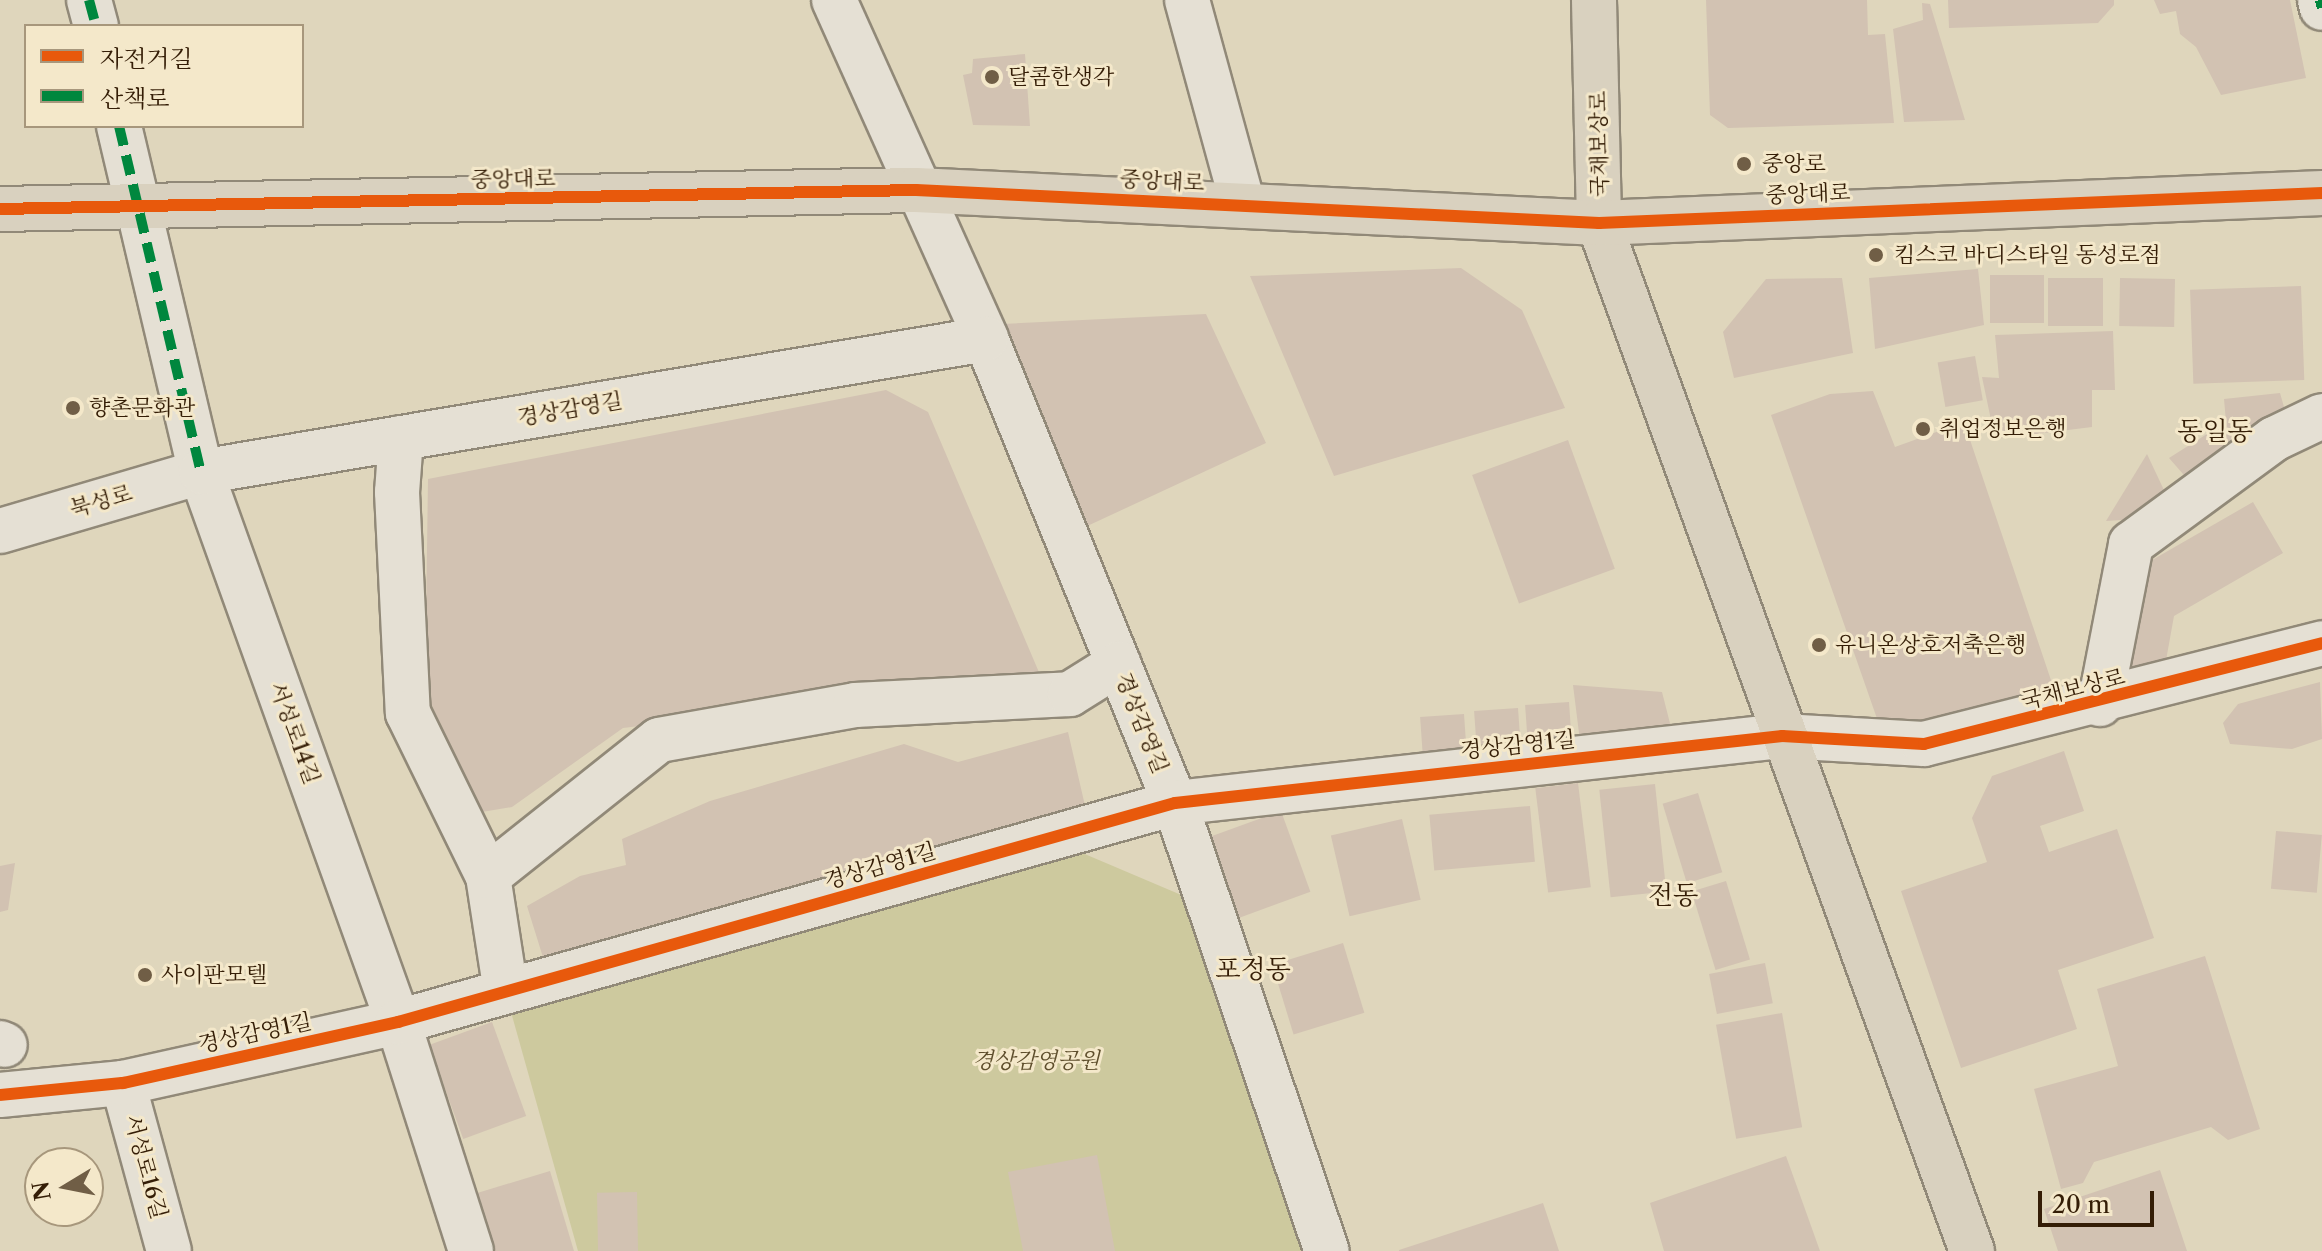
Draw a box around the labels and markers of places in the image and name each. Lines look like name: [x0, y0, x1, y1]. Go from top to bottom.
place label: 달콤한생각: [1008, 64, 1114, 90]
marker: 달콤한생각: [983, 68, 1001, 86]
place label: 중앙로: [1762, 151, 1826, 177]
marker: 중앙로: [1733, 153, 1755, 175]
place label: 킴스코 바디스타일 동성로점: [1894, 242, 2161, 268]
marker: 킴스코 바디스타일 동성로점: [1865, 244, 1887, 266]
place label: 향촌문화관: [89, 395, 195, 421]
marker: 향촌문화관: [64, 399, 82, 417]
place label: 취업정보은행: [1939, 416, 2067, 442]
marker: 취업정보은행: [1914, 420, 1932, 438]
place label: 유니온상호저축은행: [1835, 632, 2026, 658]
marker: 유니온상호저축은행: [1810, 636, 1828, 654]
place label: 사이판모텔: [161, 962, 267, 988]
marker: 사이판모텔: [136, 966, 154, 984]

